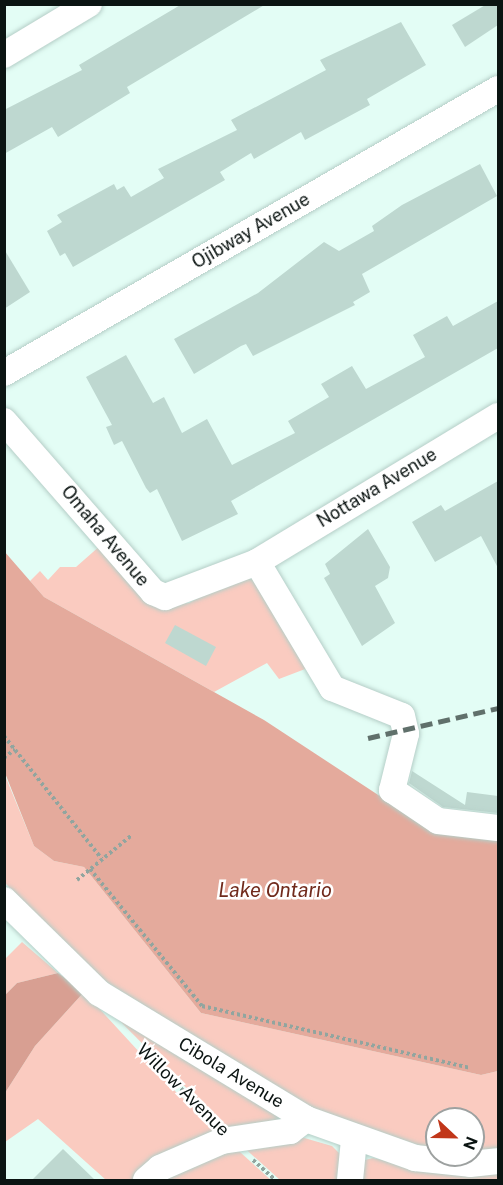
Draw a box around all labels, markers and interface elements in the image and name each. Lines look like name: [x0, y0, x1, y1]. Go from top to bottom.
street label: Ojibway Avenue: [188, 189, 314, 273]
street label: Nottawa Avenue: [313, 444, 441, 532]
street label: Omaha Avenue: [57, 481, 153, 591]
water label: Lake Ontario: [218, 878, 332, 902]
street label: Cibola Avenue: [174, 1033, 288, 1113]
street label: Willow Avenue: [132, 1039, 234, 1141]
north arrow: [425, 1107, 485, 1167]
text: N: [459, 1134, 481, 1153]

